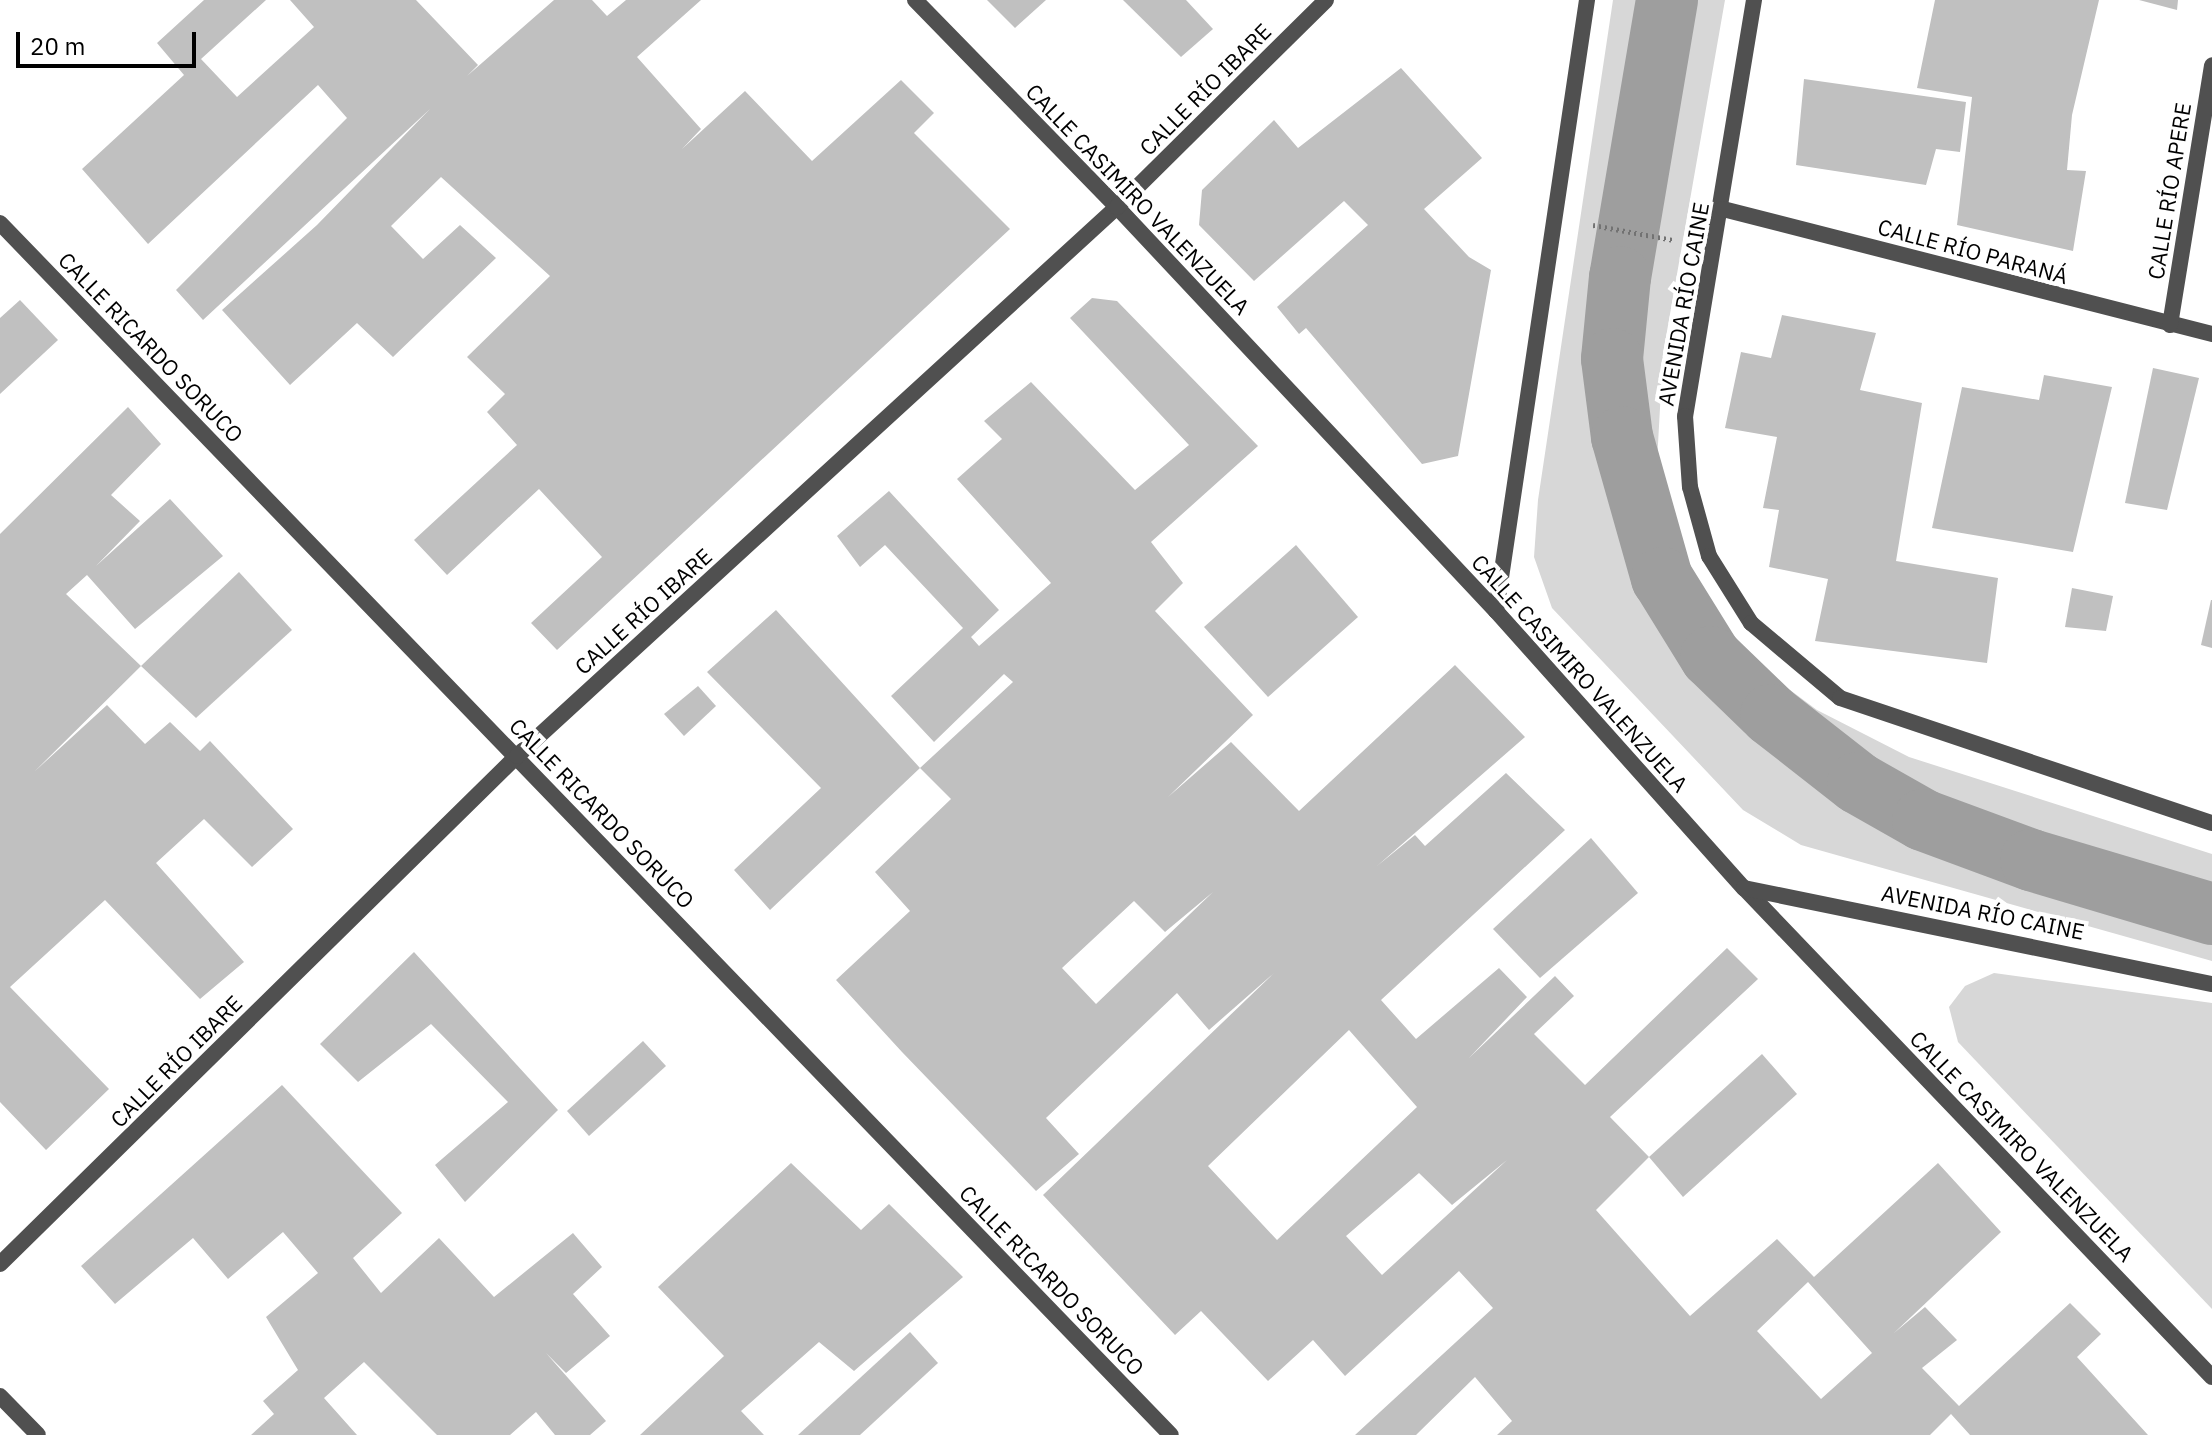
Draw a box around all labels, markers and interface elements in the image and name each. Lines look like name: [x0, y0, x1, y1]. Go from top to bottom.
scale bar: [20, 16, 200, 66]
street label: CALLE RÍO IBARE: [1134, 18, 1276, 160]
text: 20 m: [30, 30, 85, 62]
street label: CALLE CASIMIRO VALENZUELA: [1021, 78, 1255, 320]
street label: CALLE RÍO APERE: [2142, 101, 2196, 281]
street label: AVENIDA RÍO CAINE: [1652, 200, 1714, 408]
street label: CALLE RÍO PARANÁ: [1875, 213, 2071, 289]
street label: CALLE RICARDO SORUCO: [53, 246, 249, 448]
street label: CALLE RÍO IBARE: [569, 542, 717, 680]
street label: CALLE CASIMIRO VALENZUELA: [1466, 549, 1694, 797]
street label: CALLE RICARDO SORUCO: [504, 712, 700, 914]
street label: AVENIDA RÍO CAINE: [1879, 879, 2087, 945]
street label: CALLE RÍO IBARE: [105, 990, 247, 1132]
street label: CALLE CASIMIRO VALENZUELA: [1905, 1025, 2139, 1267]
street label: CALLE RICARDO SORUCO: [954, 1179, 1150, 1381]

